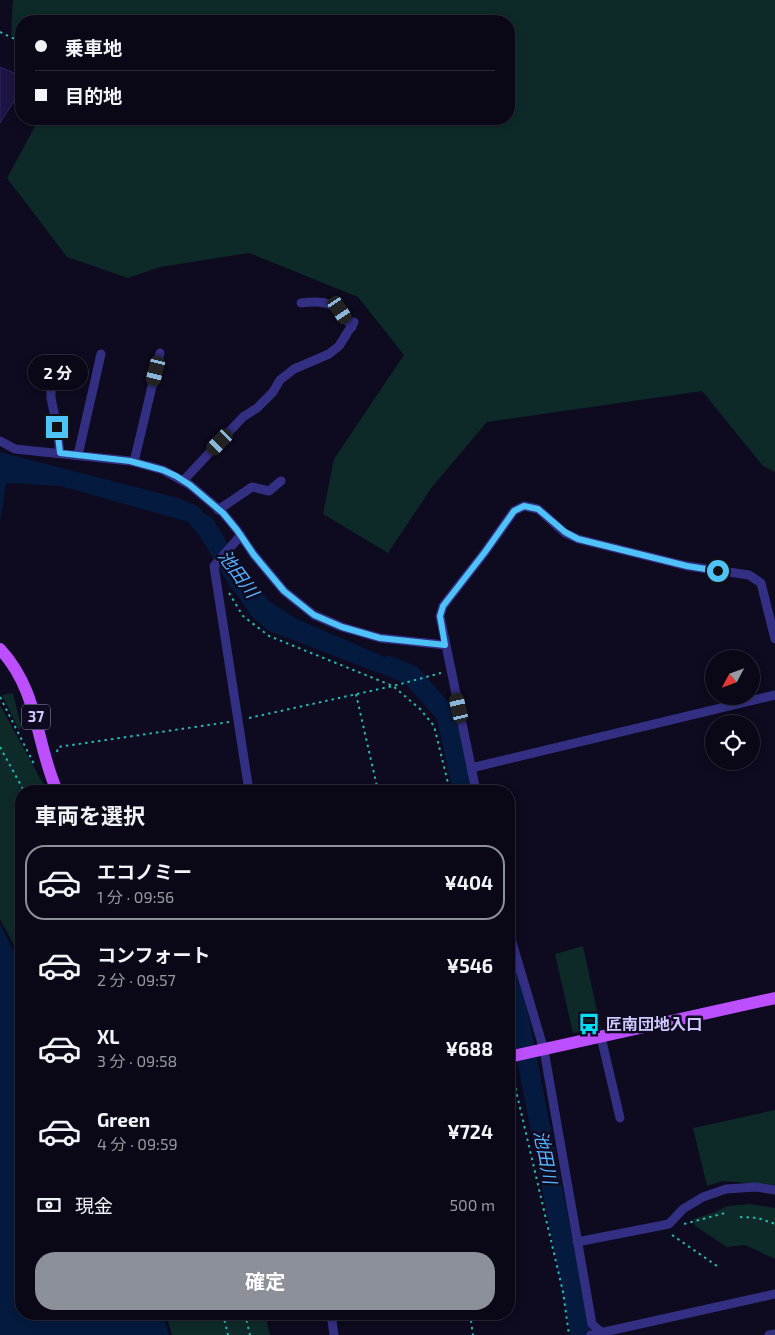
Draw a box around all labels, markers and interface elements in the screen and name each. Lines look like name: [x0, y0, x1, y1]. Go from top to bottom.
text: 乗車地: [65, 36, 122, 59]
text: 目的地: [65, 84, 122, 107]
car: [325, 293, 354, 327]
callout: 2 分: [27, 354, 87, 390]
car: [145, 355, 166, 387]
text: 2 分: [44, 363, 72, 382]
route end: [46, 416, 68, 438]
car: [204, 426, 235, 458]
water label: 池田川: [214, 545, 265, 603]
route start: [707, 560, 729, 582]
north arrow: [705, 650, 760, 705]
map controls: [705, 650, 760, 770]
car: [448, 692, 469, 724]
road number: 37: [22, 704, 50, 730]
button: locate: [705, 715, 760, 770]
text: 車両を選択: [35, 802, 145, 828]
icon: car: [37, 860, 82, 905]
text: エコノミー: [97, 860, 192, 883]
text: ¥404: [444, 871, 493, 894]
text: 1 分 · 09:56: [97, 887, 174, 906]
icon: car: [37, 943, 82, 988]
text: コンフォート: [97, 943, 210, 966]
text: ¥546: [447, 954, 493, 977]
text: 2 分 · 09:57: [97, 970, 176, 989]
bus stop icon: 匠南団地入口: [576, 1011, 602, 1037]
place label: 匠南団地入口: [606, 1014, 702, 1033]
text: XL: [97, 1025, 119, 1048]
icon: car: [37, 1026, 82, 1071]
text: ¥688: [445, 1037, 493, 1060]
text: 3 分 · 09:58: [97, 1051, 177, 1070]
text: Green: [97, 1108, 150, 1131]
icon: car: [37, 1109, 82, 1154]
text: ¥724: [447, 1120, 493, 1143]
water label: 池田川: [530, 1128, 562, 1187]
text: 4 分 · 09:59: [97, 1134, 178, 1153]
icon: cash: [35, 1191, 63, 1219]
text: 現金: [75, 1194, 113, 1217]
text: 500 m: [450, 1195, 495, 1214]
button: 確定: [35, 1252, 495, 1310]

